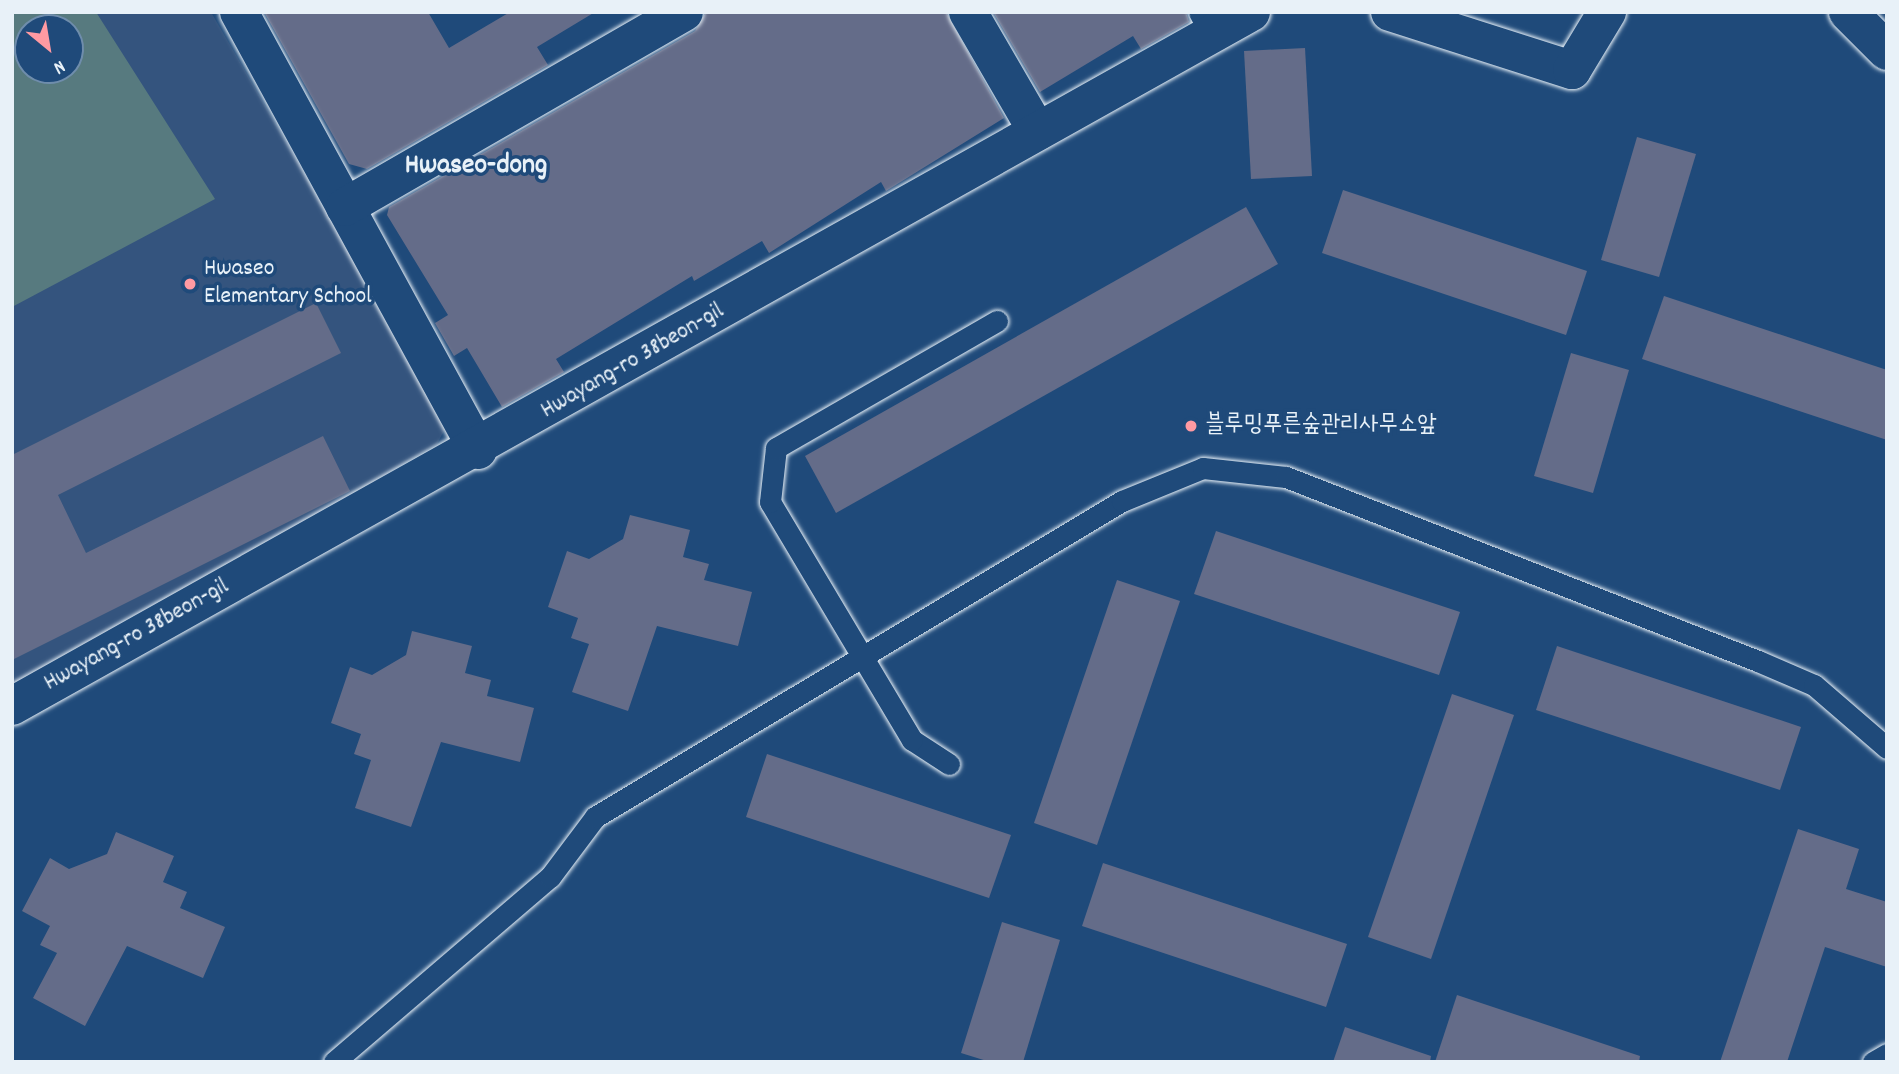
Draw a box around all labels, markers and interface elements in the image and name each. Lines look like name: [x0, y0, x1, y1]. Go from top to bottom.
north arrow: [14, 14, 84, 84]
text: N: [48, 52, 70, 80]
district label: Hwaseo-dong: [405, 150, 547, 184]
place label: Hwaseo Elementary School: [204, 256, 372, 312]
marker: Hwaseo Elementary School: [182, 276, 198, 292]
street label: Hwayang-ro 38beon-gil: [536, 298, 730, 426]
place label: 블루밍푸른숲관리사무소앞: [1205, 412, 1437, 440]
marker: 블루밍푸른숲관리사무소앞: [1183, 418, 1199, 434]
street label: Hwayang-ro 38beon-gil: [40, 573, 234, 699]

